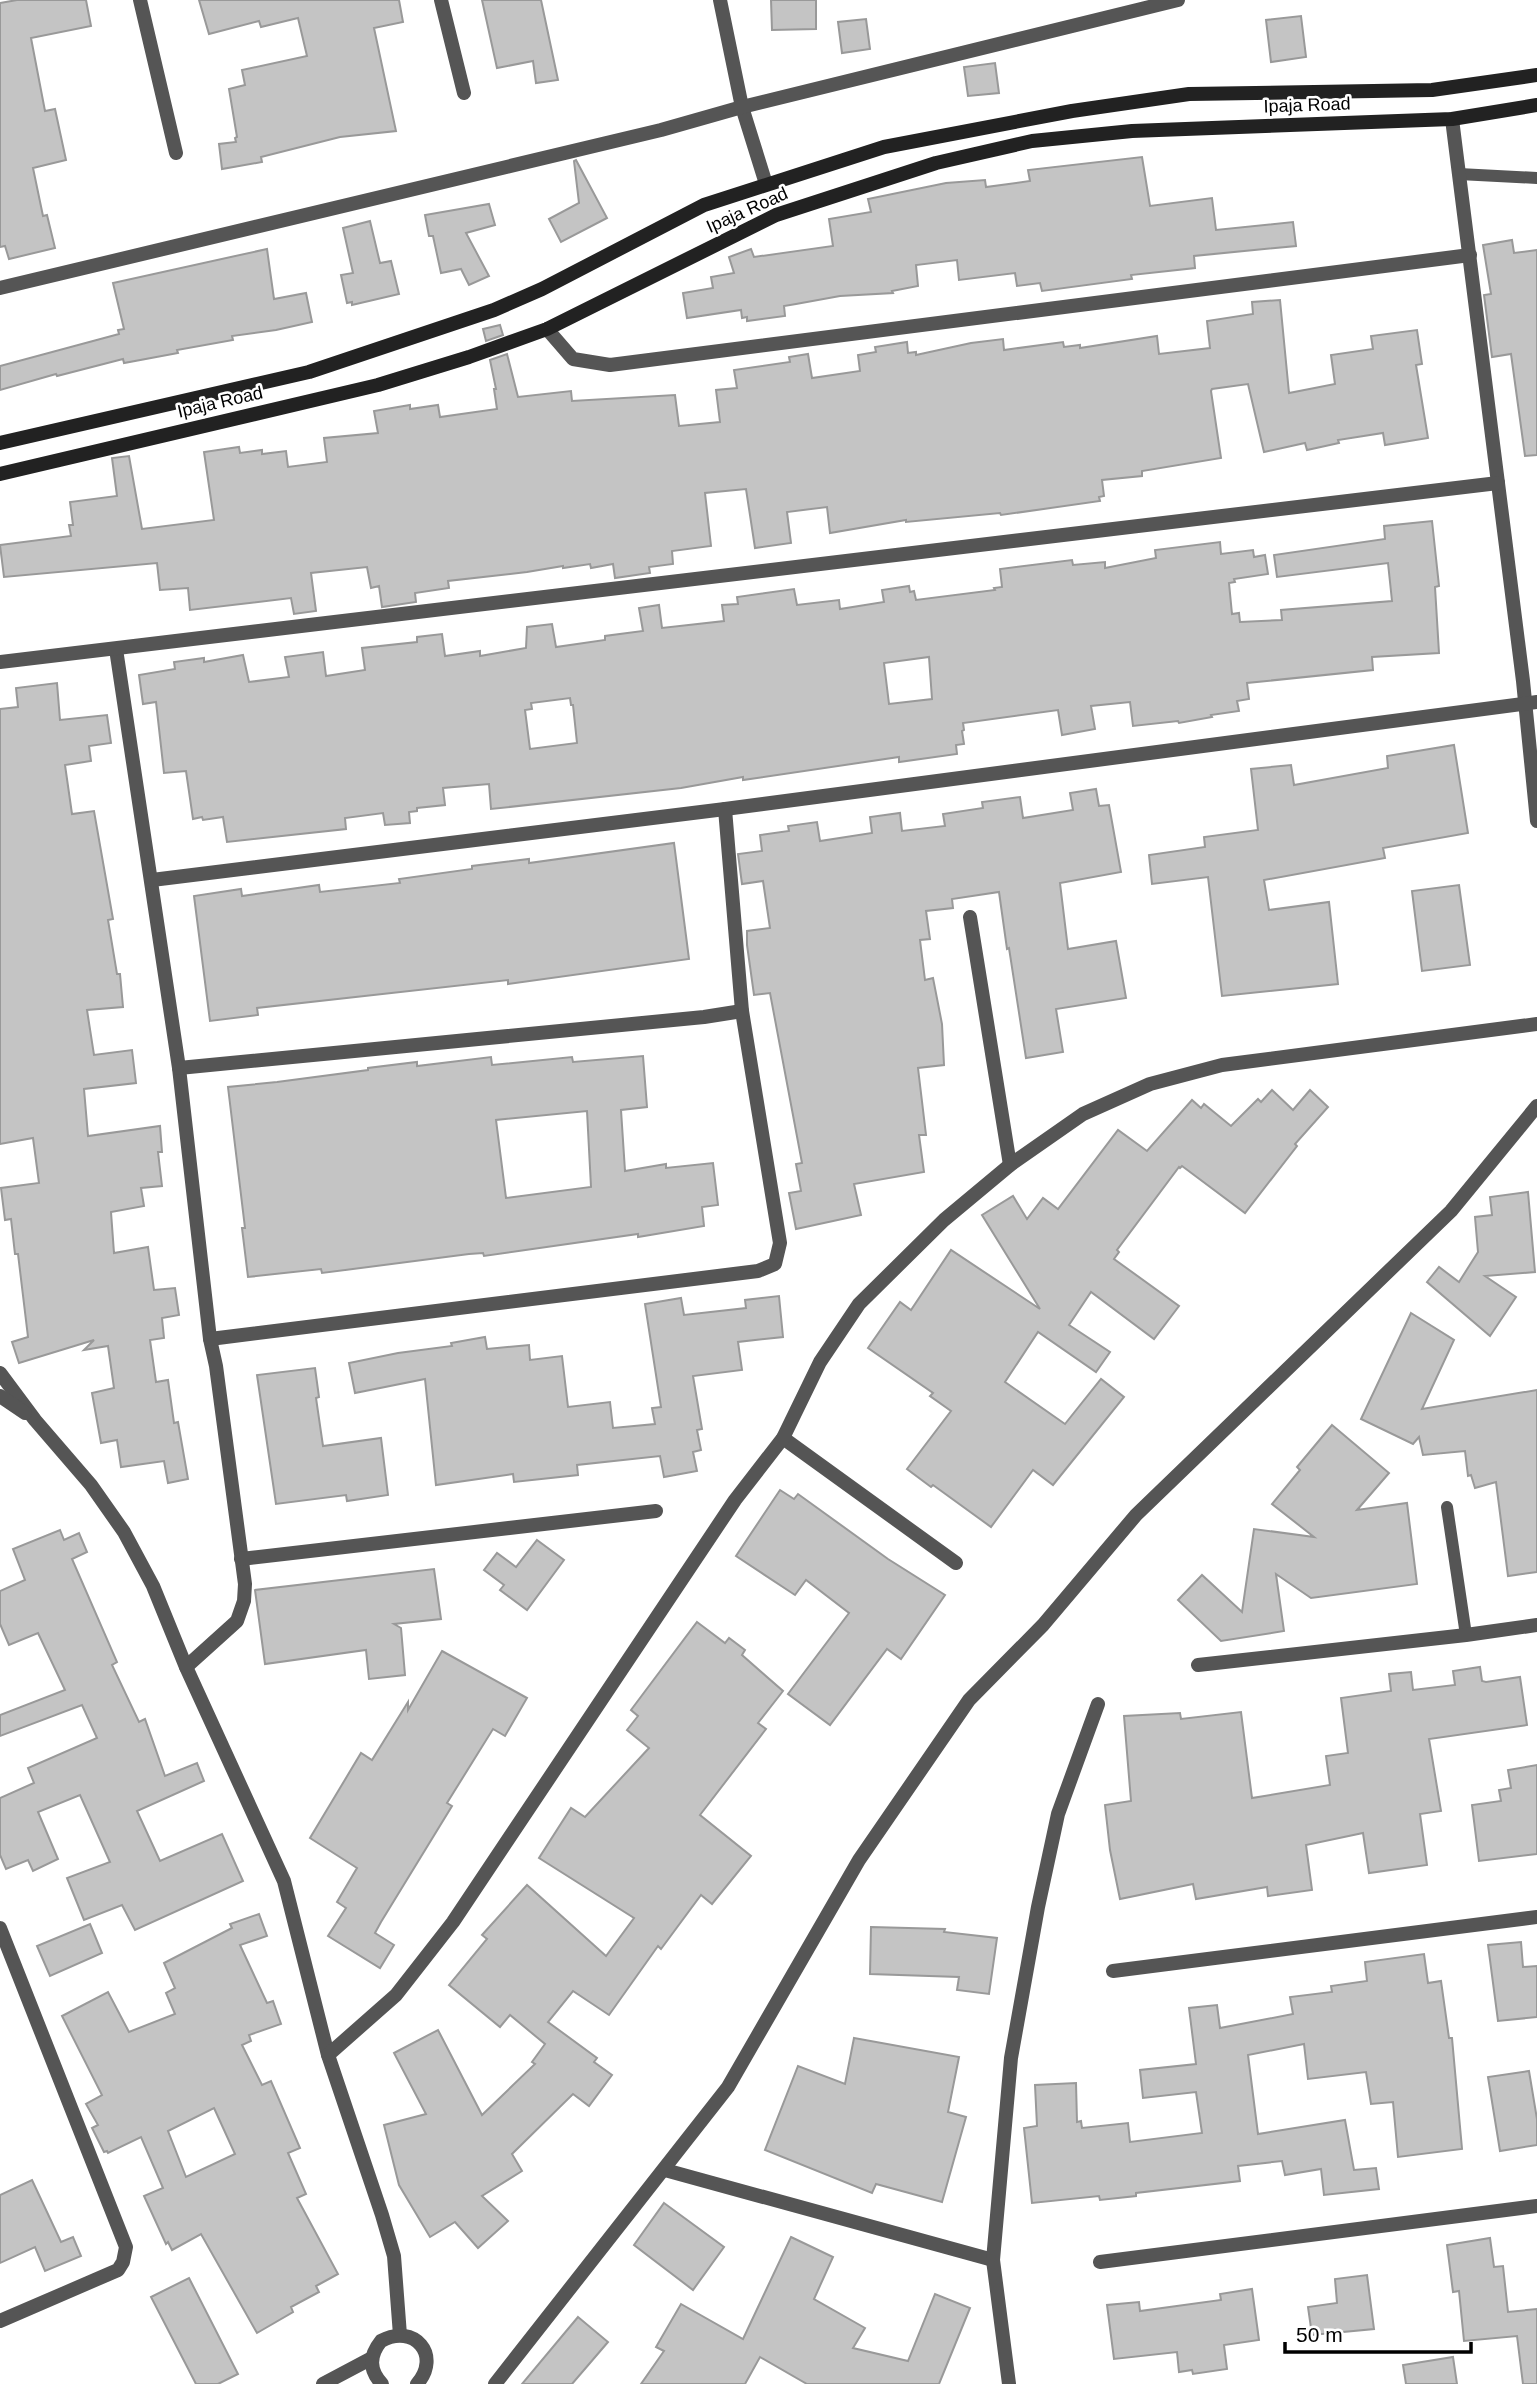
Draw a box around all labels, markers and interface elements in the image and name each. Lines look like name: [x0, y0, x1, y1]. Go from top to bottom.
street label: Ipaja Road: [1263, 93, 1351, 117]
street label: Ipaja Road: [703, 183, 791, 237]
street label: Ipaja Road: [175, 382, 265, 422]
scale bar: [1285, 2310, 1470, 2354]
text: 50 m: [1296, 2323, 1343, 2346]

